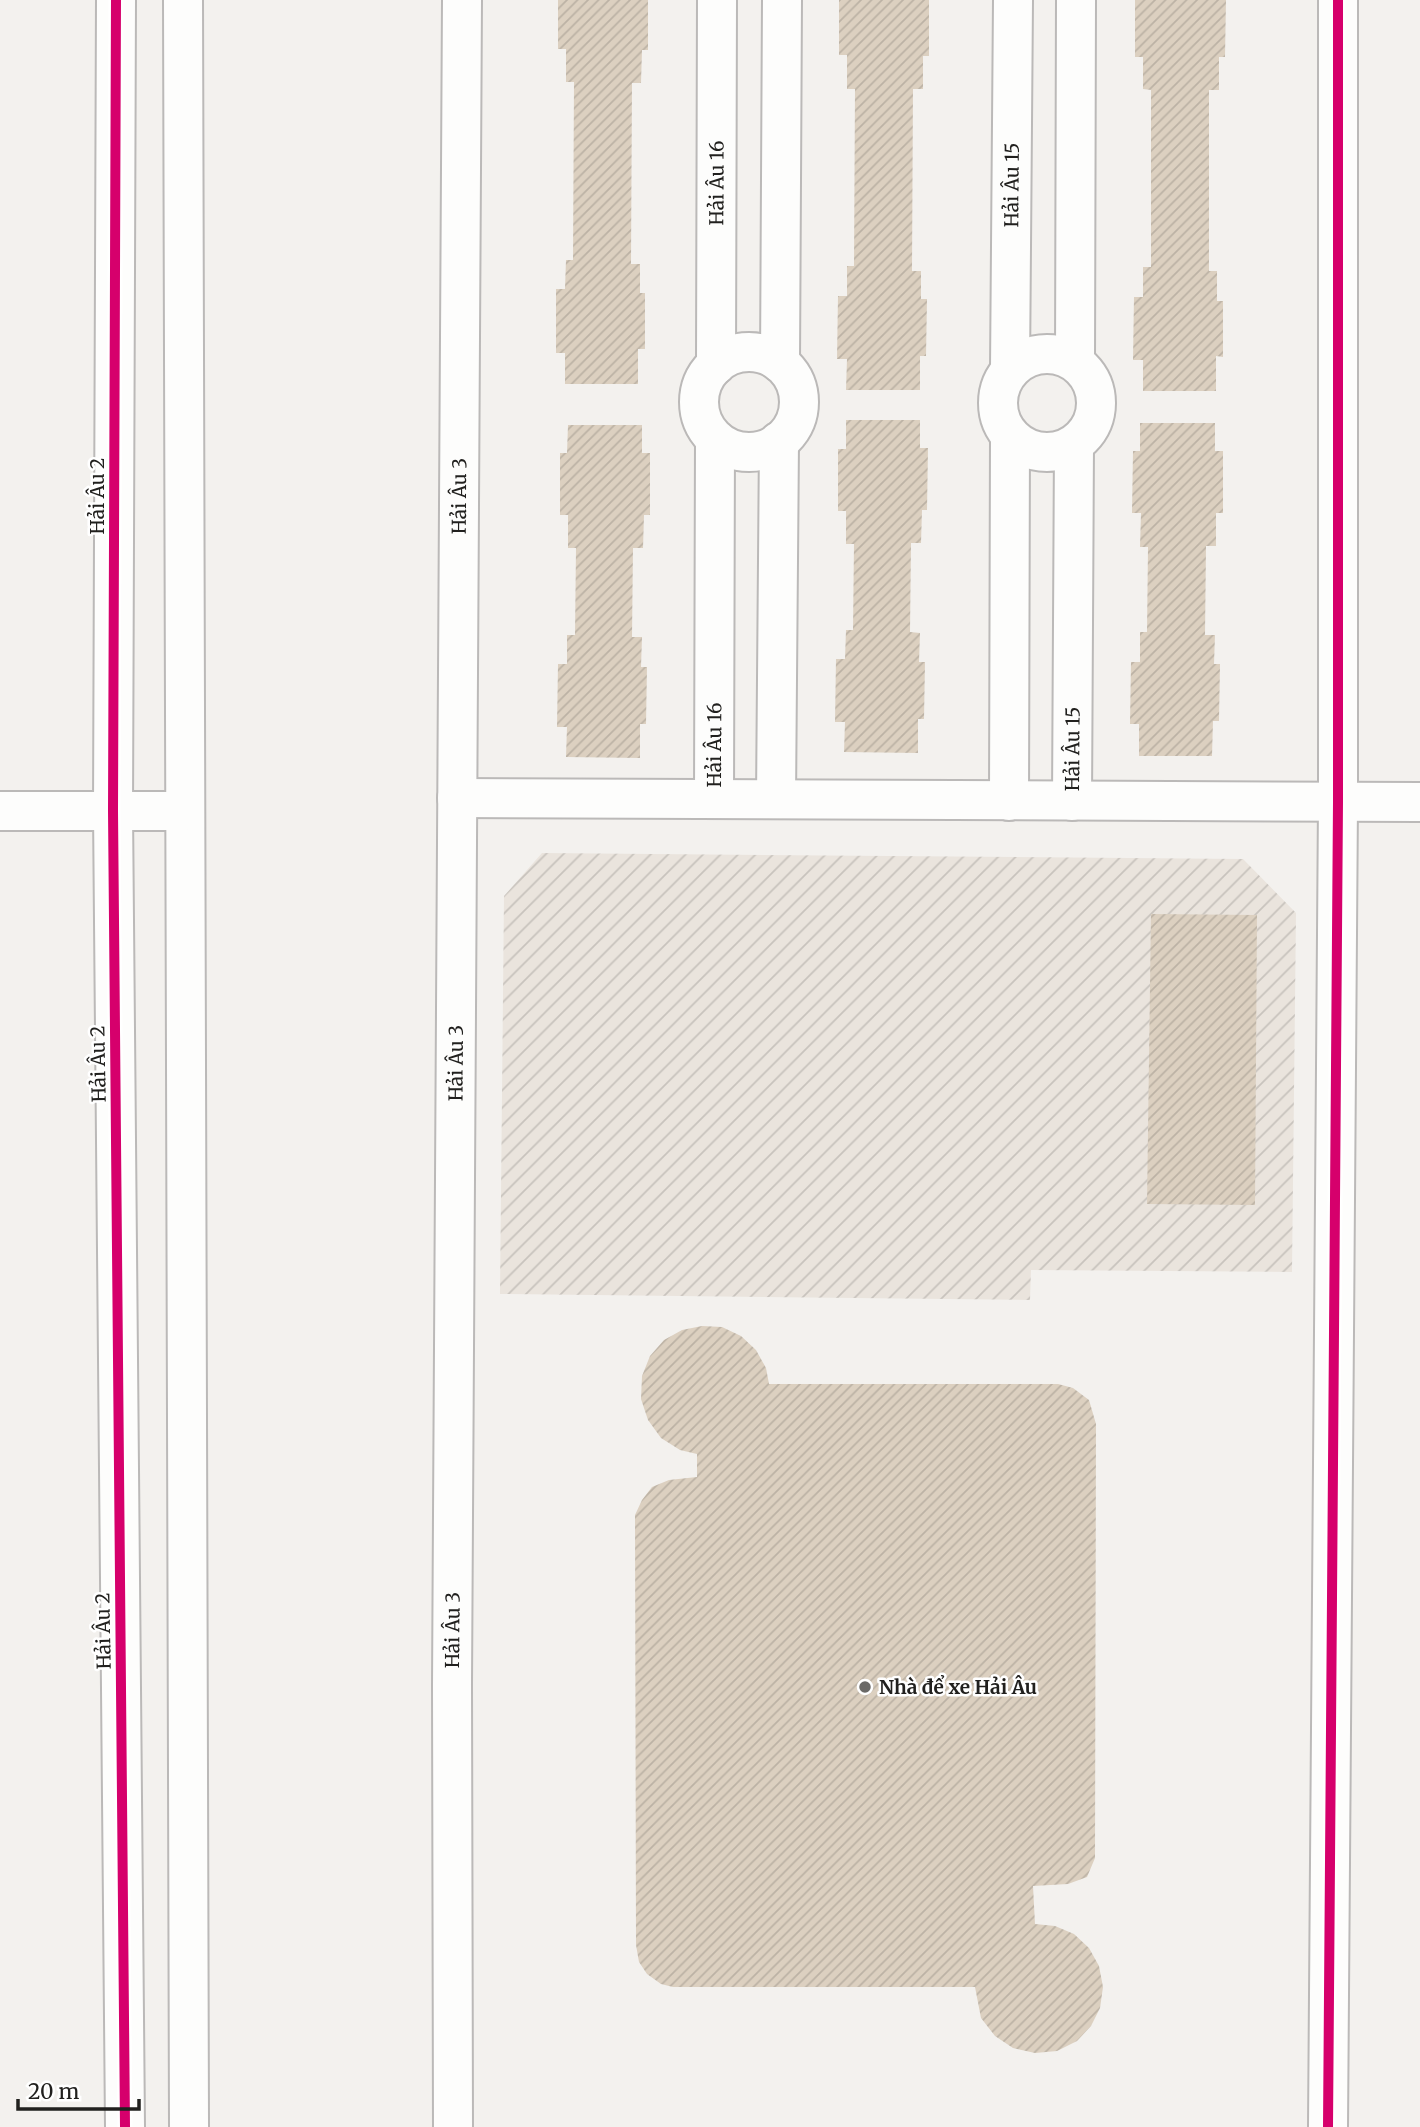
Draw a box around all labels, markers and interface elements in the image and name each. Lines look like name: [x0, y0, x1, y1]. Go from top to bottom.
street label: Hải Âu 16: [704, 141, 729, 225]
street label: Hải Âu 15: [999, 143, 1024, 227]
street label: Hải Âu 2: [85, 458, 109, 534]
street label: Hải Âu 3: [447, 458, 471, 534]
street label: Hải Âu 16: [702, 703, 726, 787]
street label: Hải Âu 15: [1060, 707, 1085, 791]
street label: Hải Âu 2: [85, 1025, 111, 1103]
street label: Hải Âu 3: [443, 1025, 468, 1101]
street label: Hải Âu 2: [90, 1592, 116, 1670]
street label: Hải Âu 3: [440, 1592, 465, 1668]
place label: Nhà để xe Hải Âu: [879, 1674, 1037, 1699]
marker: Nhà để xe Hải Âu: [857, 1679, 873, 1695]
scale bar: [18, 2068, 138, 2112]
text: 20 m: [28, 2078, 80, 2105]

